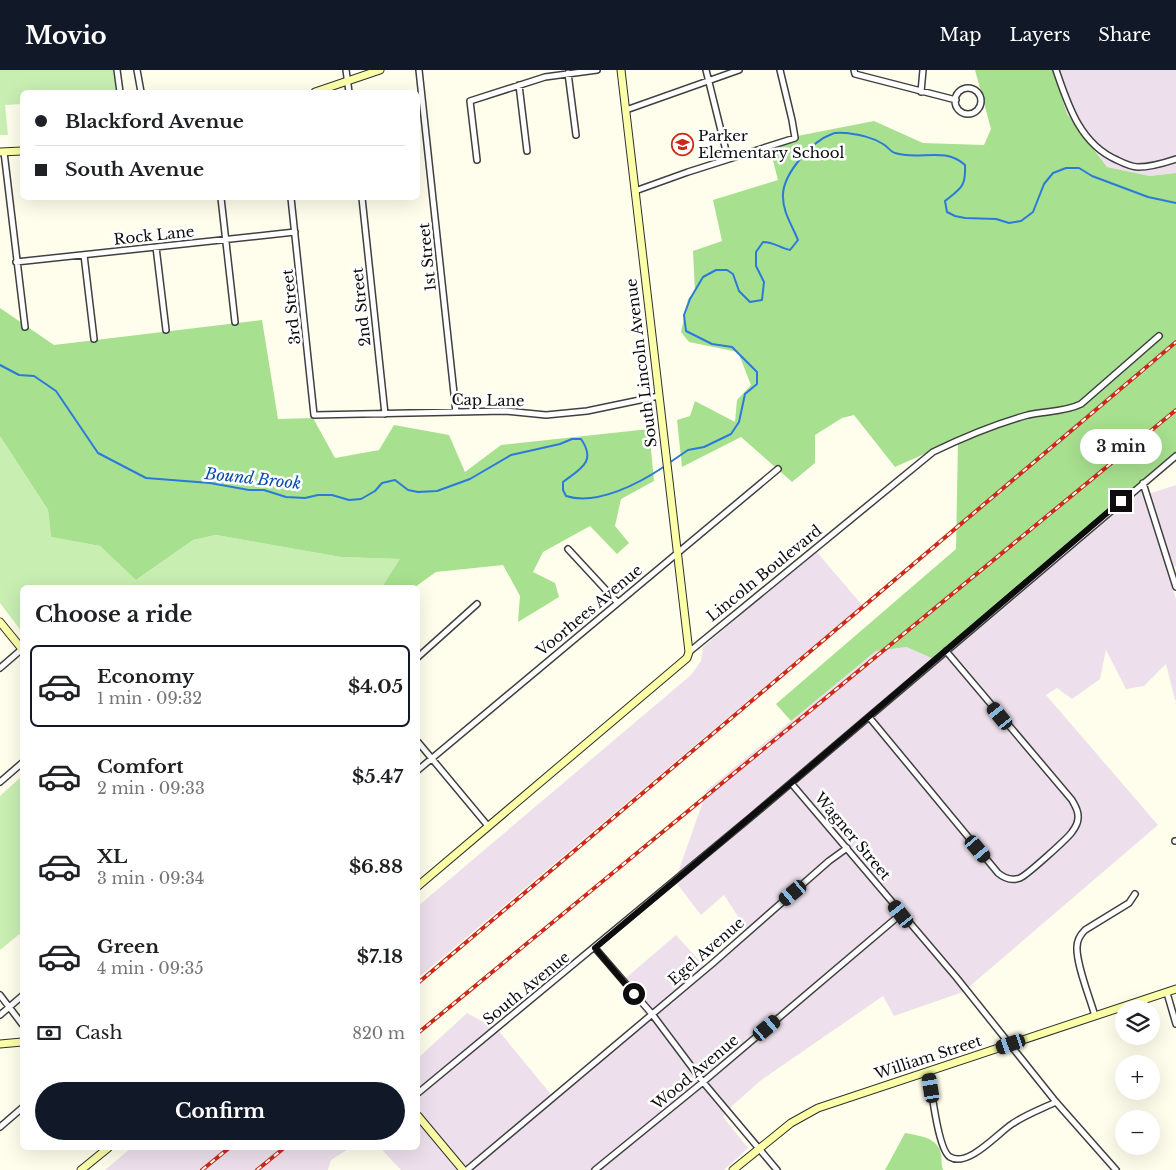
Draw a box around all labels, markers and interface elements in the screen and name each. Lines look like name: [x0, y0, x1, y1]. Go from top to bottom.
text: Movio: [25, 21, 107, 50]
text: Map: [940, 24, 981, 46]
text: Layers: [1009, 24, 1070, 46]
text: Share: [1098, 24, 1151, 46]
text: Blackford Avenue: [65, 110, 244, 133]
place label: Parker Elementary School: [698, 126, 845, 162]
school or university icon: Parker Elementary School: [670, 132, 694, 156]
text: South Avenue: [65, 158, 204, 181]
street label: Rock Lane: [113, 221, 195, 249]
street label: 1st Street: [414, 222, 440, 292]
street label: 2nd Street: [347, 266, 375, 347]
street label: 3rd Street: [278, 268, 304, 346]
street label: South Lincoln Avenue: [621, 277, 661, 449]
street label: Cap Lane: [451, 390, 525, 410]
callout: 3 min: [1080, 428, 1162, 464]
text: 3 min: [1096, 436, 1146, 456]
water label: Bound Brook: [203, 463, 302, 493]
route end: [1110, 490, 1132, 512]
street label: Lincoln Boulevard: [703, 521, 825, 625]
street label: Voorhees Avenue: [531, 560, 646, 660]
text: Choose a ride: [35, 601, 192, 628]
icon: car: [37, 664, 82, 709]
text: Economy: [97, 665, 194, 688]
text: $4.05: [348, 675, 403, 698]
text: 1 min · 09:32: [97, 688, 202, 708]
car: [984, 700, 1015, 732]
icon: car: [37, 754, 82, 799]
text: Comfort: [97, 755, 184, 778]
text: $5.47: [352, 765, 403, 788]
text: 2 min · 09:33: [97, 778, 205, 798]
street label: Wagner Street: [810, 787, 895, 884]
car: [962, 833, 993, 865]
icon: car: [37, 844, 82, 889]
text: XL: [97, 845, 127, 868]
text: $6.88: [349, 855, 403, 878]
text: 3 min · 09:34: [97, 868, 204, 888]
car: [776, 878, 809, 908]
car: [885, 898, 916, 930]
street label: Egel Avenue: [664, 913, 748, 989]
icon: car: [37, 934, 82, 979]
text: Green: [97, 935, 159, 958]
text: $7.18: [357, 945, 403, 968]
street label: South Avenue: [479, 947, 573, 1029]
text: 4 min · 09:35: [97, 958, 204, 978]
route start: [623, 983, 645, 1005]
map controls: [1115, 1000, 1160, 1155]
button: layers: [1115, 1000, 1160, 1045]
car: [750, 1013, 783, 1043]
icon: cash: [35, 1019, 63, 1047]
text: Cash: [75, 1021, 122, 1044]
text: 820 m: [352, 1023, 405, 1043]
street label: Wood Avenue: [647, 1030, 742, 1114]
street label: William Street: [871, 1031, 984, 1084]
car: [994, 1032, 1027, 1056]
button: +: [1115, 1055, 1160, 1100]
car: [921, 1072, 940, 1104]
button: Confirm: [35, 1082, 405, 1140]
button: −: [1115, 1110, 1160, 1155]

